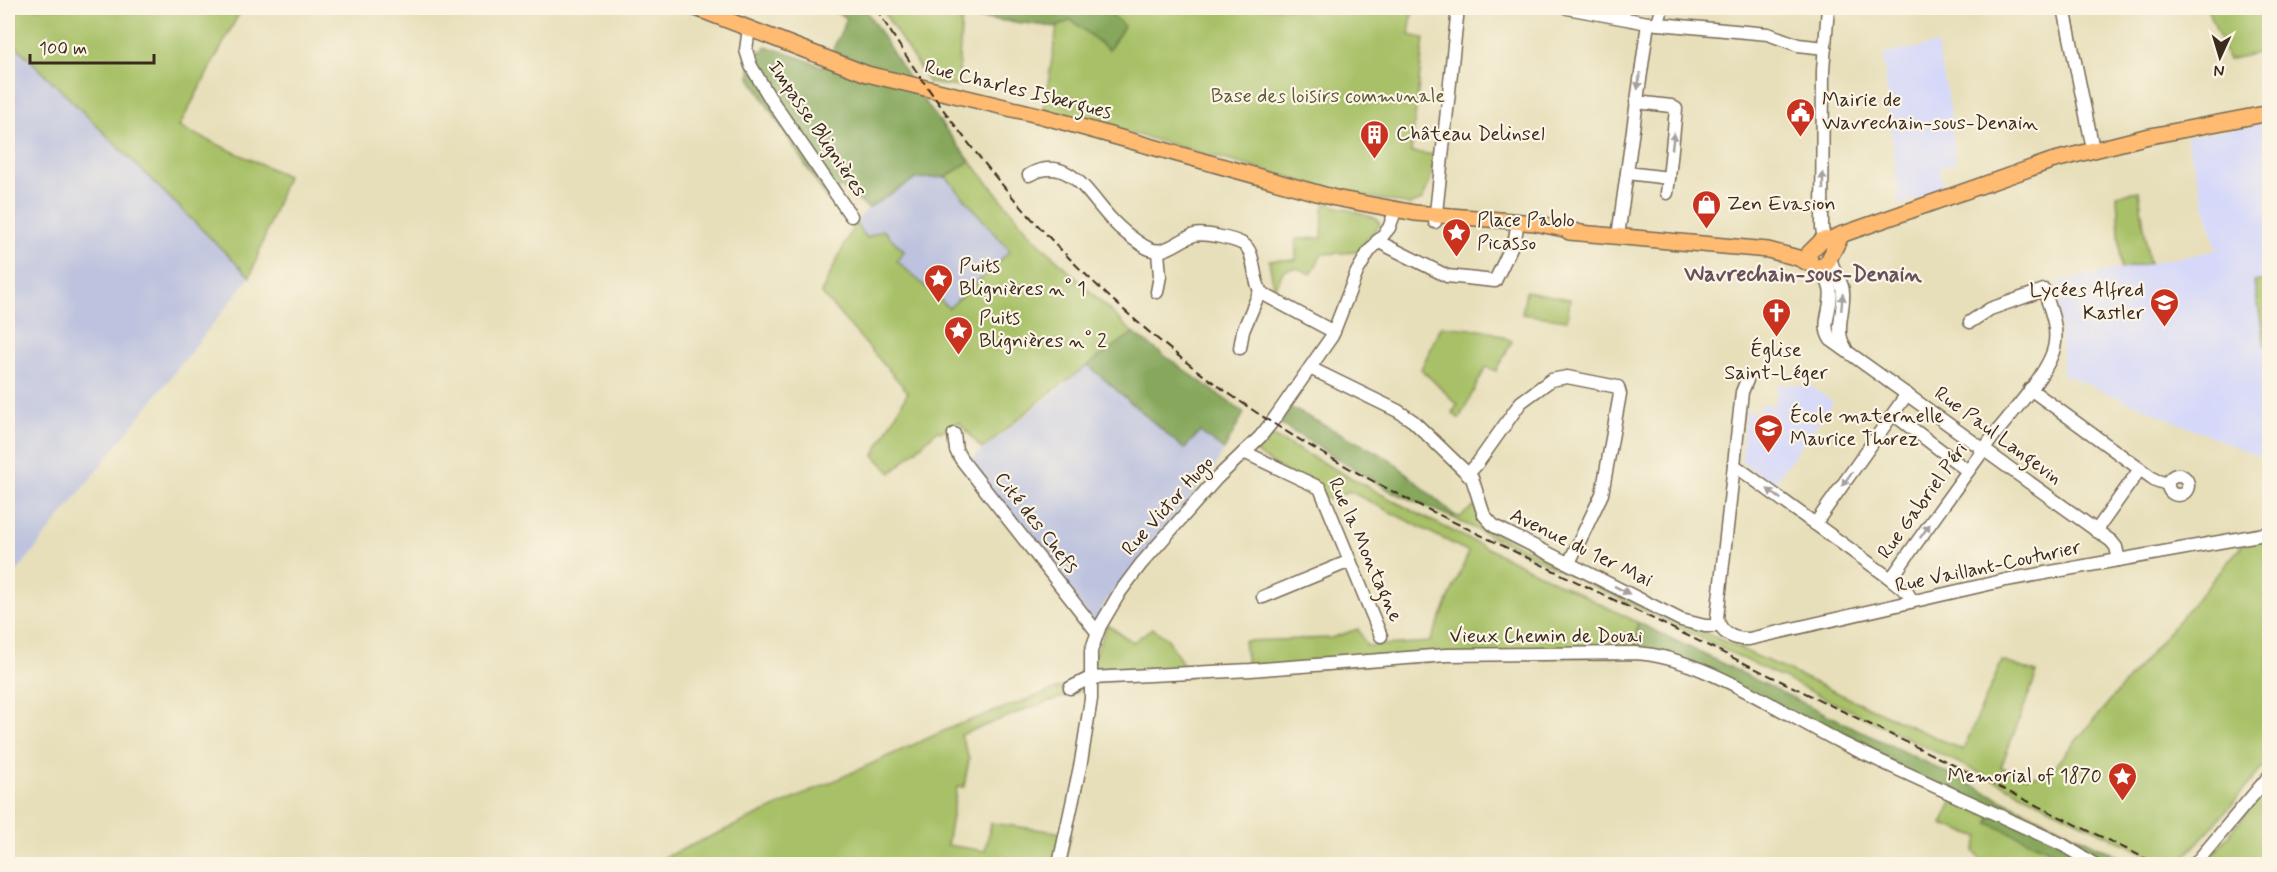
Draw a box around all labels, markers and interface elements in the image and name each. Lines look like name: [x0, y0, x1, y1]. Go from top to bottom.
scale bar: [30, 27, 154, 65]
north arrow: [2190, 27, 2250, 87]
text: 100 m: [39, 37, 87, 61]
street label: Rue Charles Isbergues: [921, 54, 1115, 128]
street label: Impasse Blignières: [761, 55, 873, 203]
text: N: [2213, 60, 2225, 81]
one-way arrow: [1635, 72, 1644, 91]
park label: Base des loisirs communale: [1211, 83, 1445, 110]
place label: Mairie de Wavrechain-sous-Denain: [1822, 87, 2038, 137]
public building icon: Mairie de Wavrechain-sous-Denain: [1785, 96, 1817, 138]
building icon: Château Delinsel: [1359, 118, 1391, 160]
place label: Château Delinsel: [1396, 121, 1545, 148]
one-way arrow: [1668, 131, 1678, 150]
one-way arrow: [1818, 171, 1828, 190]
shop icon: Zen Evasion: [1690, 188, 1722, 230]
place label: Zen Evasion: [1727, 191, 1836, 218]
place label: Place Pablo Picasso: [1477, 207, 1575, 257]
place icon: Place Pablo Picasso: [1440, 216, 1472, 258]
place label: Puits Blignières n° 1: [959, 253, 1086, 303]
district label: Wavrechain-sous-Denain: [1683, 261, 1923, 289]
place icon: Puits Blignières n° 1: [922, 262, 954, 304]
place label: Lycées Alfred Kastler: [2030, 277, 2145, 327]
school or university icon: Lycées Alfred Kastler: [2149, 286, 2181, 328]
one-way arrow: [1838, 293, 1847, 312]
church icon: Église Saint-Léger: [1760, 296, 1792, 338]
place label: Puits Blignières n° 2: [979, 305, 1107, 355]
place icon: Puits Blignières n° 2: [942, 314, 974, 356]
place label: Église Saint-Léger: [1724, 337, 1828, 387]
street label: Rue Paul Langevin: [1927, 380, 2067, 493]
place label: École maternelle Maurice Thorez: [1790, 403, 1944, 453]
school or university icon: École maternelle Maurice Thorez: [1753, 412, 1785, 454]
street label: Rue Gabriel Péri: [1872, 437, 1974, 565]
street label: Rue Victor Hugo: [1116, 450, 1221, 563]
street label: Cité des Chefs: [988, 467, 1084, 580]
one-way arrow: [1841, 471, 1853, 487]
street label: Rue la Montagne: [1319, 474, 1409, 627]
one-way arrow: [1767, 488, 1783, 500]
street label: Avenue du 1er Mai: [1505, 502, 1657, 594]
one-way arrow: [1919, 524, 1931, 540]
street label: Rue Vaillant-Couturier: [1893, 534, 2084, 600]
one-way arrow: [1613, 585, 1630, 594]
street label: Vieux Chemin de Douai: [1449, 623, 1643, 650]
place icon: Memorial of 1870: [2107, 760, 2139, 802]
place label: Memorial of 1870: [1947, 763, 2102, 790]

